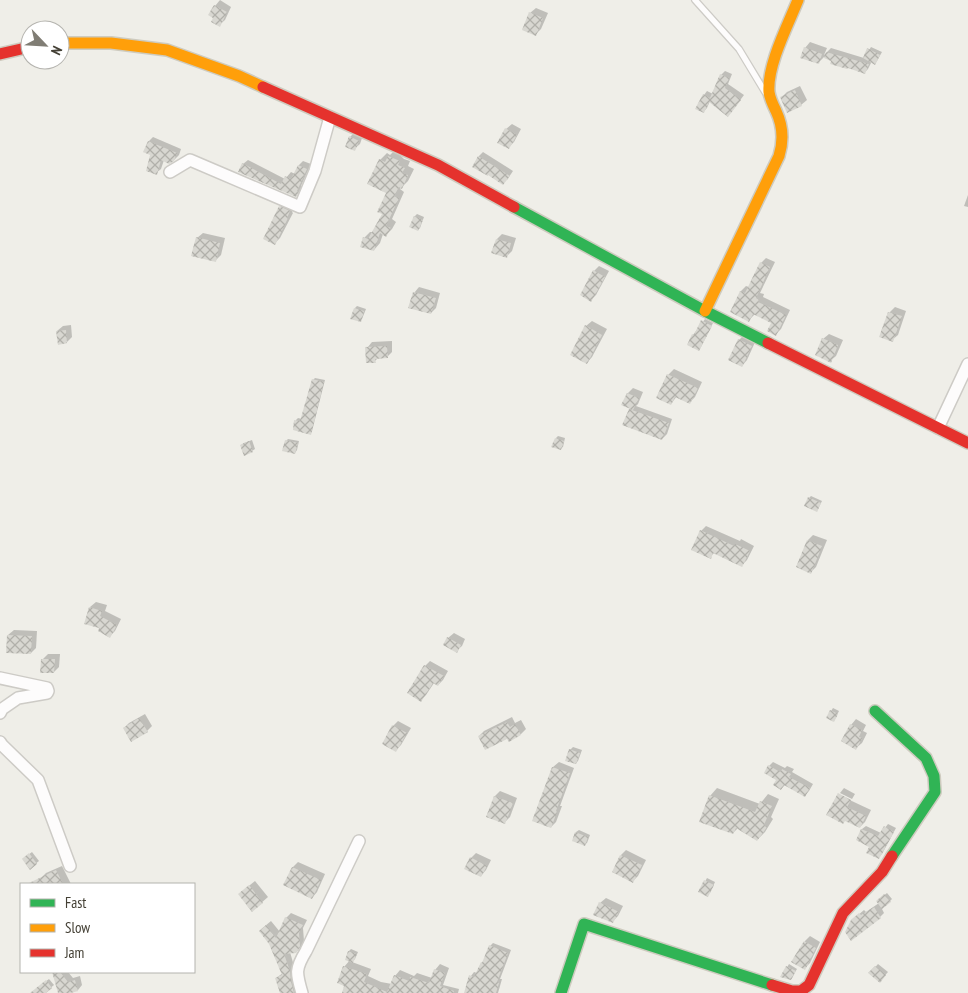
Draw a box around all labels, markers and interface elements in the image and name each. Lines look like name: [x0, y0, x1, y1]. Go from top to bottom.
north arrow: [20, 20, 70, 70]
text: N: [47, 43, 67, 58]
legend: [20, 883, 195, 973]
text: Fast: [65, 893, 86, 912]
text: Slow: [65, 918, 90, 937]
text: Jam: [64, 943, 84, 962]

